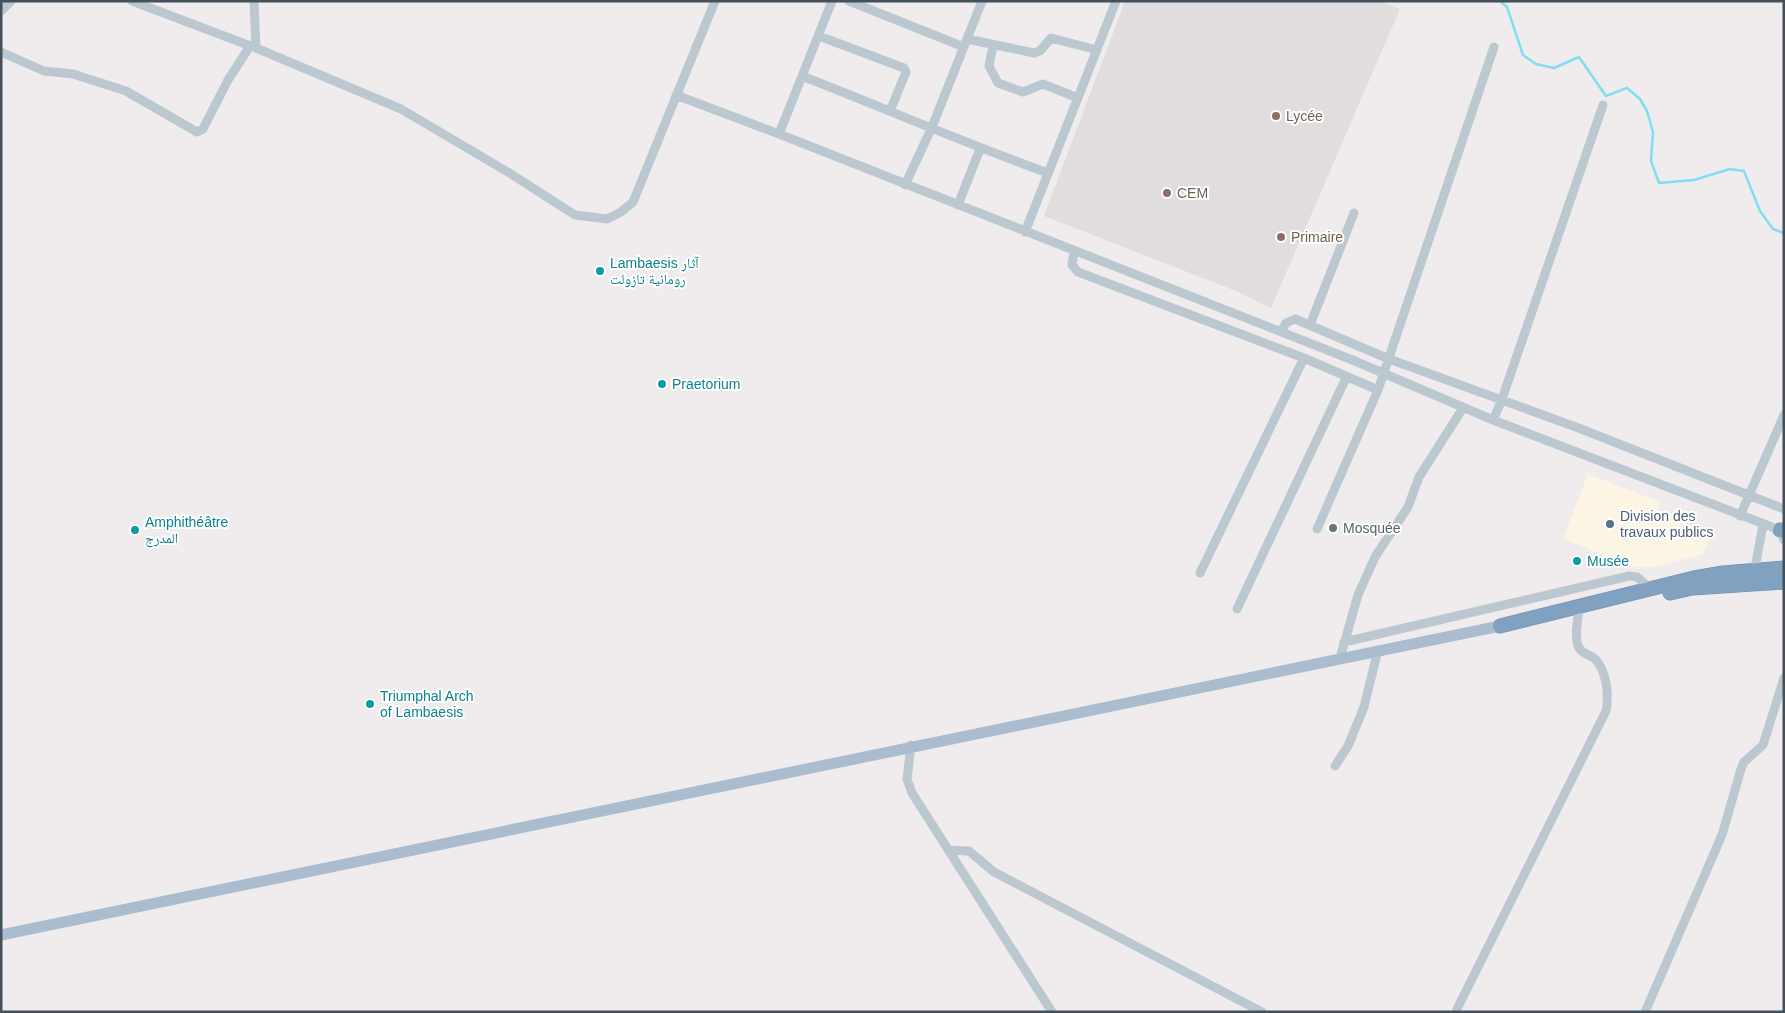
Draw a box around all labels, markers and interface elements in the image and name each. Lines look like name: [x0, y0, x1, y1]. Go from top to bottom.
place label: Lycée: [1286, 108, 1323, 124]
marker: Lycée: [1270, 110, 1282, 122]
place label: CEM: [1177, 185, 1208, 201]
marker: CEM: [1161, 187, 1173, 199]
place label: Primaire: [1291, 229, 1343, 245]
marker: Primaire: [1275, 231, 1287, 243]
place label: Lambaesis آثار رومانية تازولت: [610, 255, 699, 288]
marker: Lambaesis آثار رومانية تازولت: [594, 265, 606, 277]
place label: Praetorium: [672, 376, 740, 392]
marker: Praetorium: [656, 378, 668, 390]
place label: Division des travaux publics: [1620, 508, 1713, 540]
place label: Amphithéâtre المدرج: [145, 514, 228, 548]
marker: Division des travaux publics: [1604, 518, 1616, 530]
place label: Mosquée: [1343, 520, 1401, 536]
marker: Mosquée: [1327, 522, 1339, 534]
marker: Amphithéâtre المدرج: [129, 524, 141, 536]
place label: Musée: [1587, 553, 1629, 569]
marker: Musée: [1571, 555, 1583, 567]
place label: Triumphal Arch of Lambaesis: [380, 688, 474, 720]
marker: Triumphal Arch of Lambaesis: [364, 698, 376, 710]

